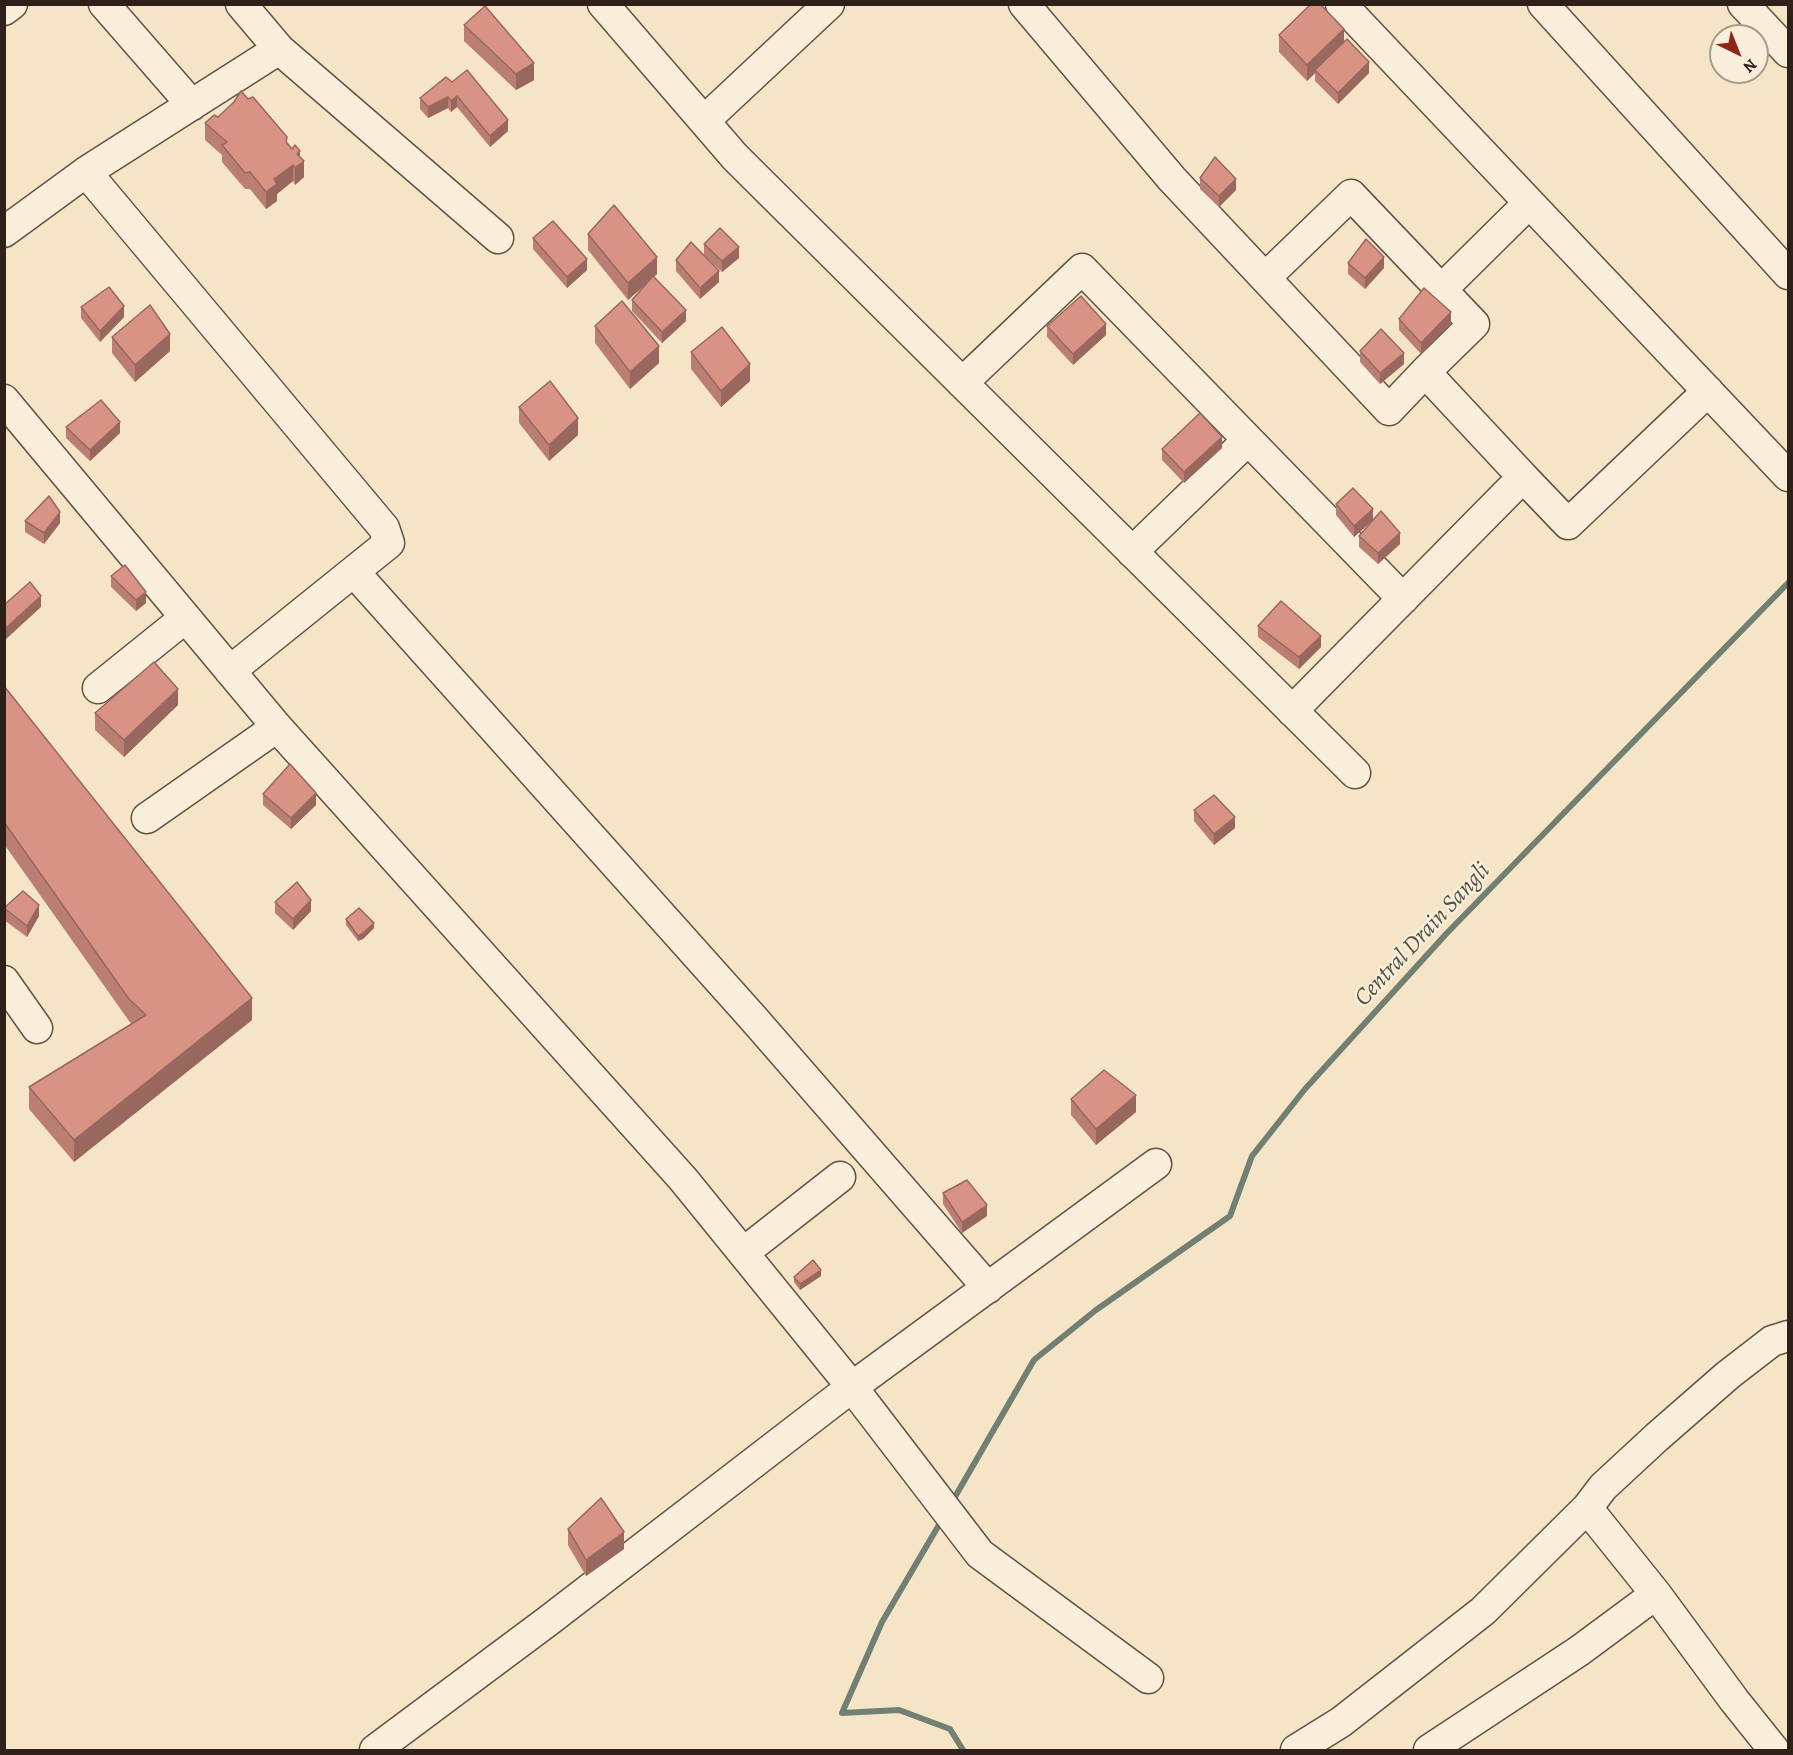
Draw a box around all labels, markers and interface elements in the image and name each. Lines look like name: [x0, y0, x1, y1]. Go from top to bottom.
north arrow: [1709, 24, 1769, 84]
text: N: [1738, 54, 1762, 78]
water label: Central Drain Sangli: [1349, 857, 1497, 1013]

